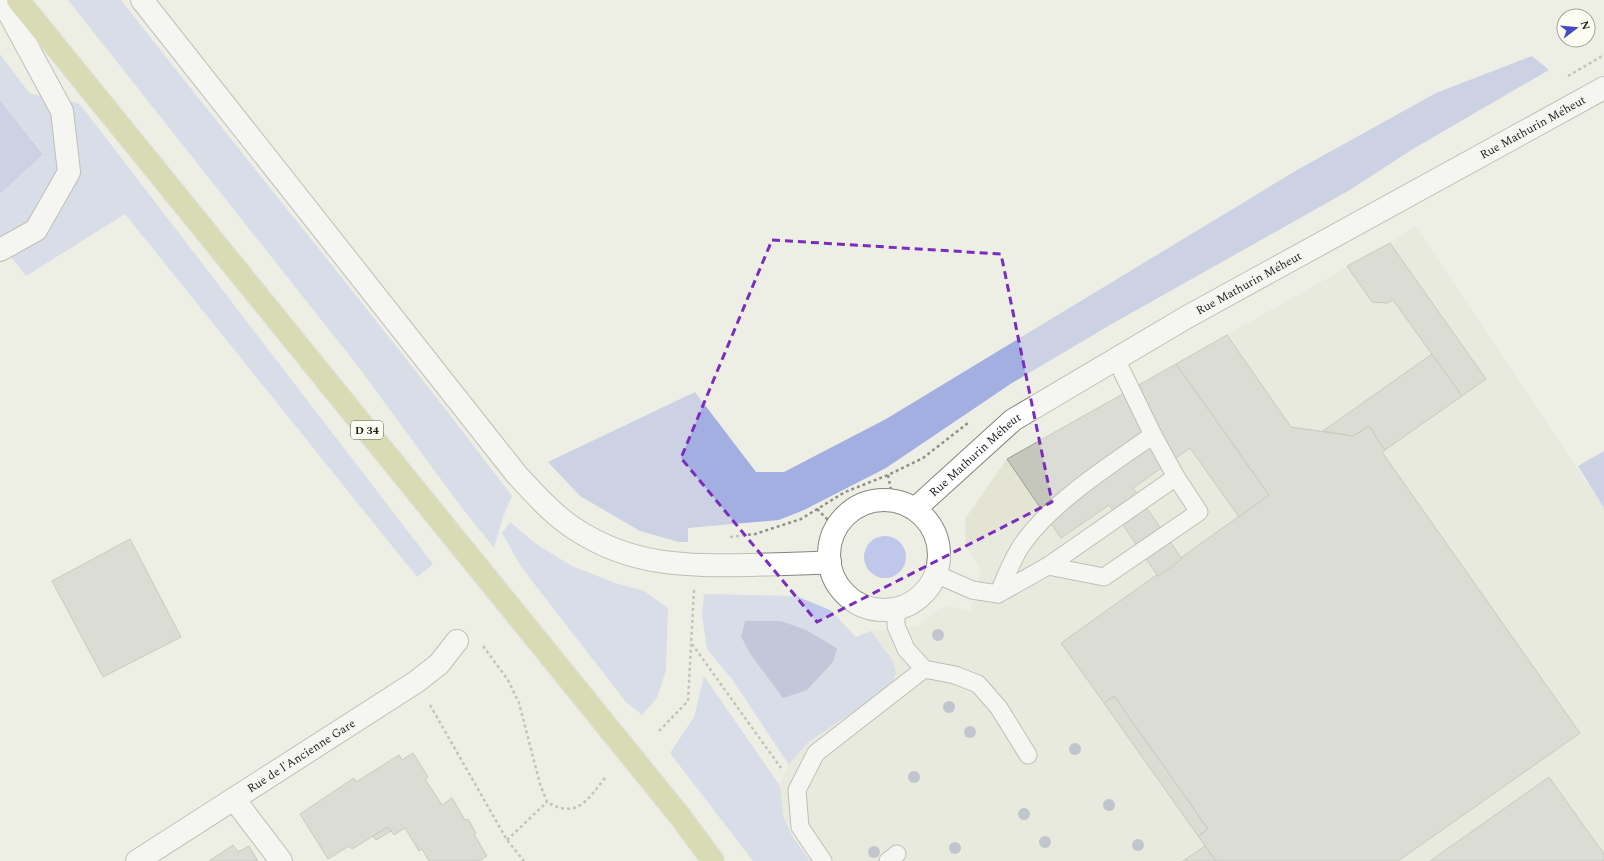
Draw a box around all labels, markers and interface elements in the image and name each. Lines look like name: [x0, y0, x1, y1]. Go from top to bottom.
north arrow: [1556, 8, 1596, 48]
text: N: [1576, 19, 1595, 32]
street label: Rue Mathurin Méheut: [1476, 91, 1589, 164]
street label: Rue Mathurin Méheut: [1192, 247, 1305, 320]
street label: Rue Mathurin Méheut: [925, 408, 1025, 502]
road number: D 34: [351, 421, 383, 439]
street label: Rue de l'Ancienne Gare: [243, 714, 359, 798]

